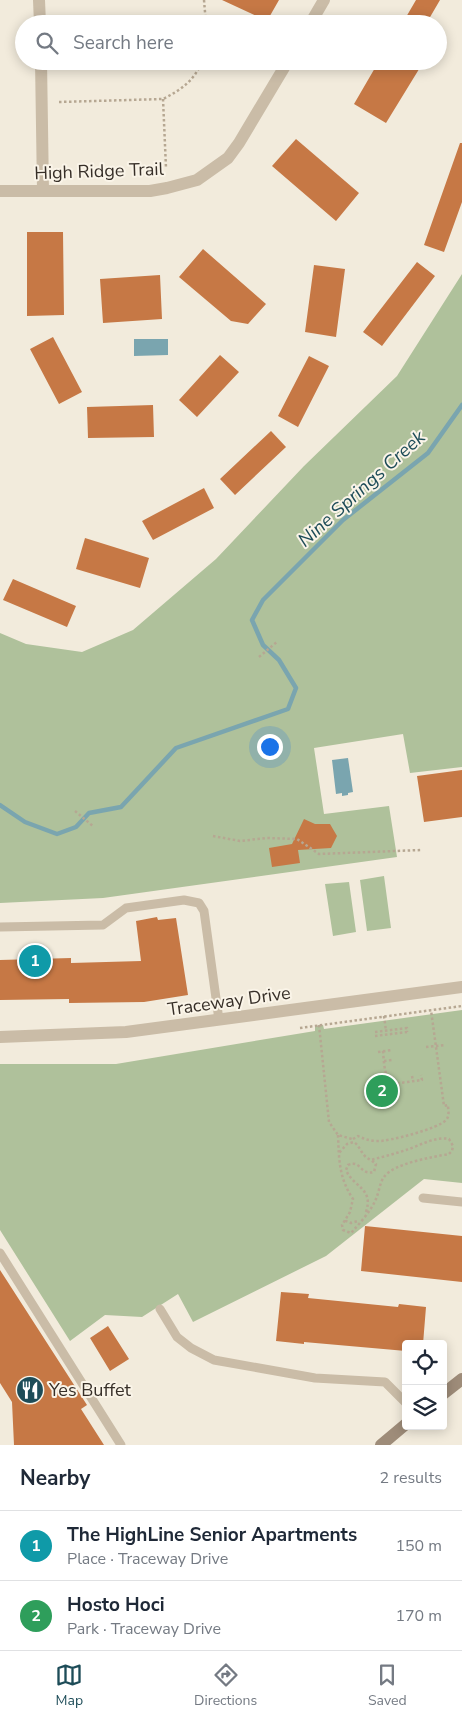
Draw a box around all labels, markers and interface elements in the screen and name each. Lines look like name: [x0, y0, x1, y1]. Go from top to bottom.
search box: [15, 15, 447, 70]
icon: search: [33, 29, 61, 57]
text: Search here: [73, 30, 174, 56]
street label: High Ridge Trail: [34, 157, 165, 185]
water label: Nine Springs Creek: [292, 424, 431, 553]
your location: [257, 734, 283, 760]
pin: 1: [19, 942, 51, 980]
street label: Traceway Drive: [166, 980, 292, 1022]
pin: 2: [366, 1072, 398, 1110]
map controls: [402, 1340, 447, 1430]
button: locate: [402, 1340, 447, 1385]
restaurant icon: Yes Buffet: [15, 1375, 45, 1405]
place label: Yes Buffet: [48, 1378, 131, 1402]
button: layers: [402, 1385, 447, 1430]
text: Nearby: [20, 1464, 90, 1492]
text: 2 results: [380, 1467, 442, 1489]
text: The HighLine Senior Apartments: [67, 1522, 357, 1548]
text: 1: [31, 1535, 41, 1557]
text: 150 m: [395, 1535, 442, 1557]
text: Place · Traceway Drive: [67, 1548, 228, 1570]
text: Hosto Hoci: [67, 1592, 165, 1618]
text: 2: [31, 1605, 41, 1627]
text: 170 m: [395, 1605, 442, 1627]
text: Park · Traceway Drive: [67, 1618, 221, 1640]
tab: Map: [55, 1661, 83, 1710]
tab: Directions: [194, 1661, 257, 1710]
tab: Saved: [368, 1661, 407, 1710]

